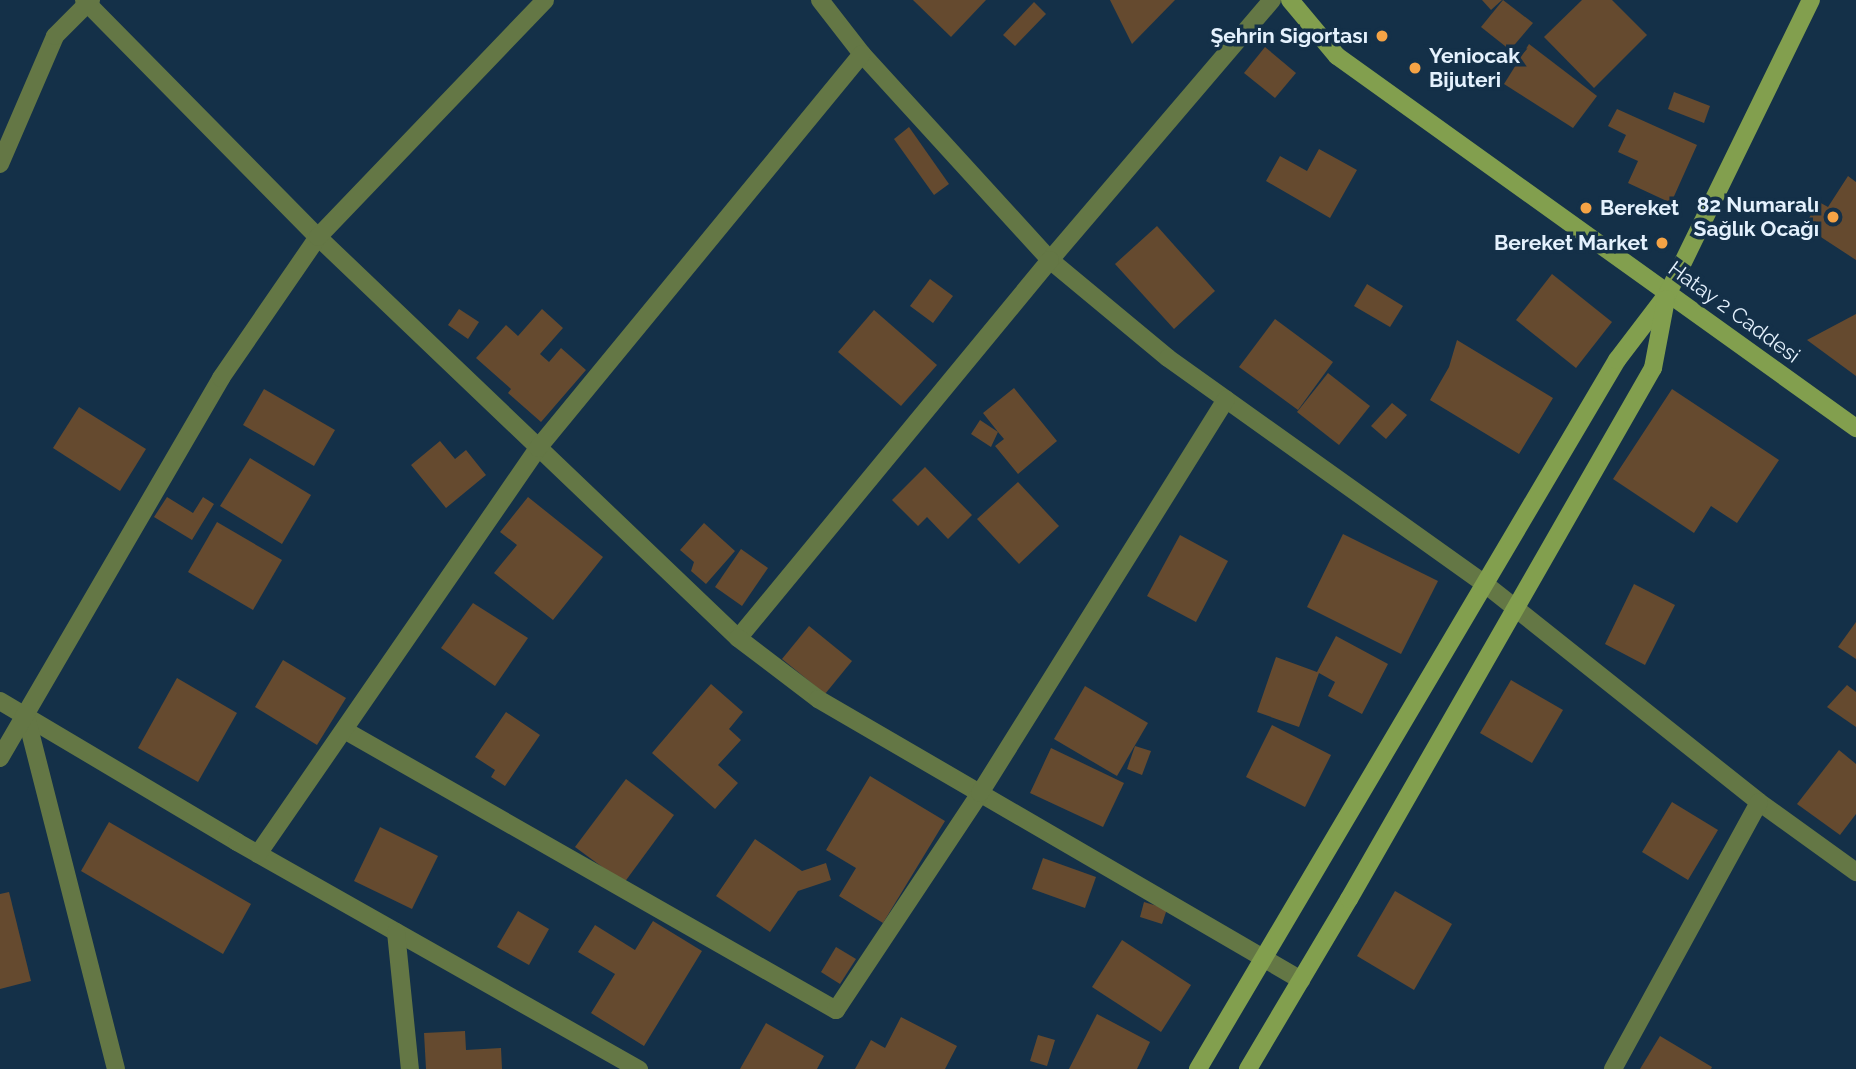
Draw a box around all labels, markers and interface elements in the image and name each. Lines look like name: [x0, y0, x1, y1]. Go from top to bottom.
place label: Şehrin Sigortası: [1210, 23, 1368, 49]
marker: Şehrin Sigortası: [1374, 28, 1390, 44]
place label: Yeniocak Bijuteri: [1429, 43, 1520, 93]
marker: Yeniocak Bijuteri: [1407, 60, 1423, 76]
place label: 82 Numaralı Sağlık Ocağı: [1694, 192, 1819, 242]
place label: Bereket: [1600, 195, 1679, 221]
marker: Bereket: [1578, 200, 1594, 216]
marker: 82 Numaralı Sağlık Ocağı: [1825, 209, 1841, 225]
place label: Bereket Market: [1494, 230, 1648, 256]
marker: Bereket Market: [1654, 235, 1670, 251]
street label: Hatay 2 Caddesi: [1663, 256, 1805, 368]

